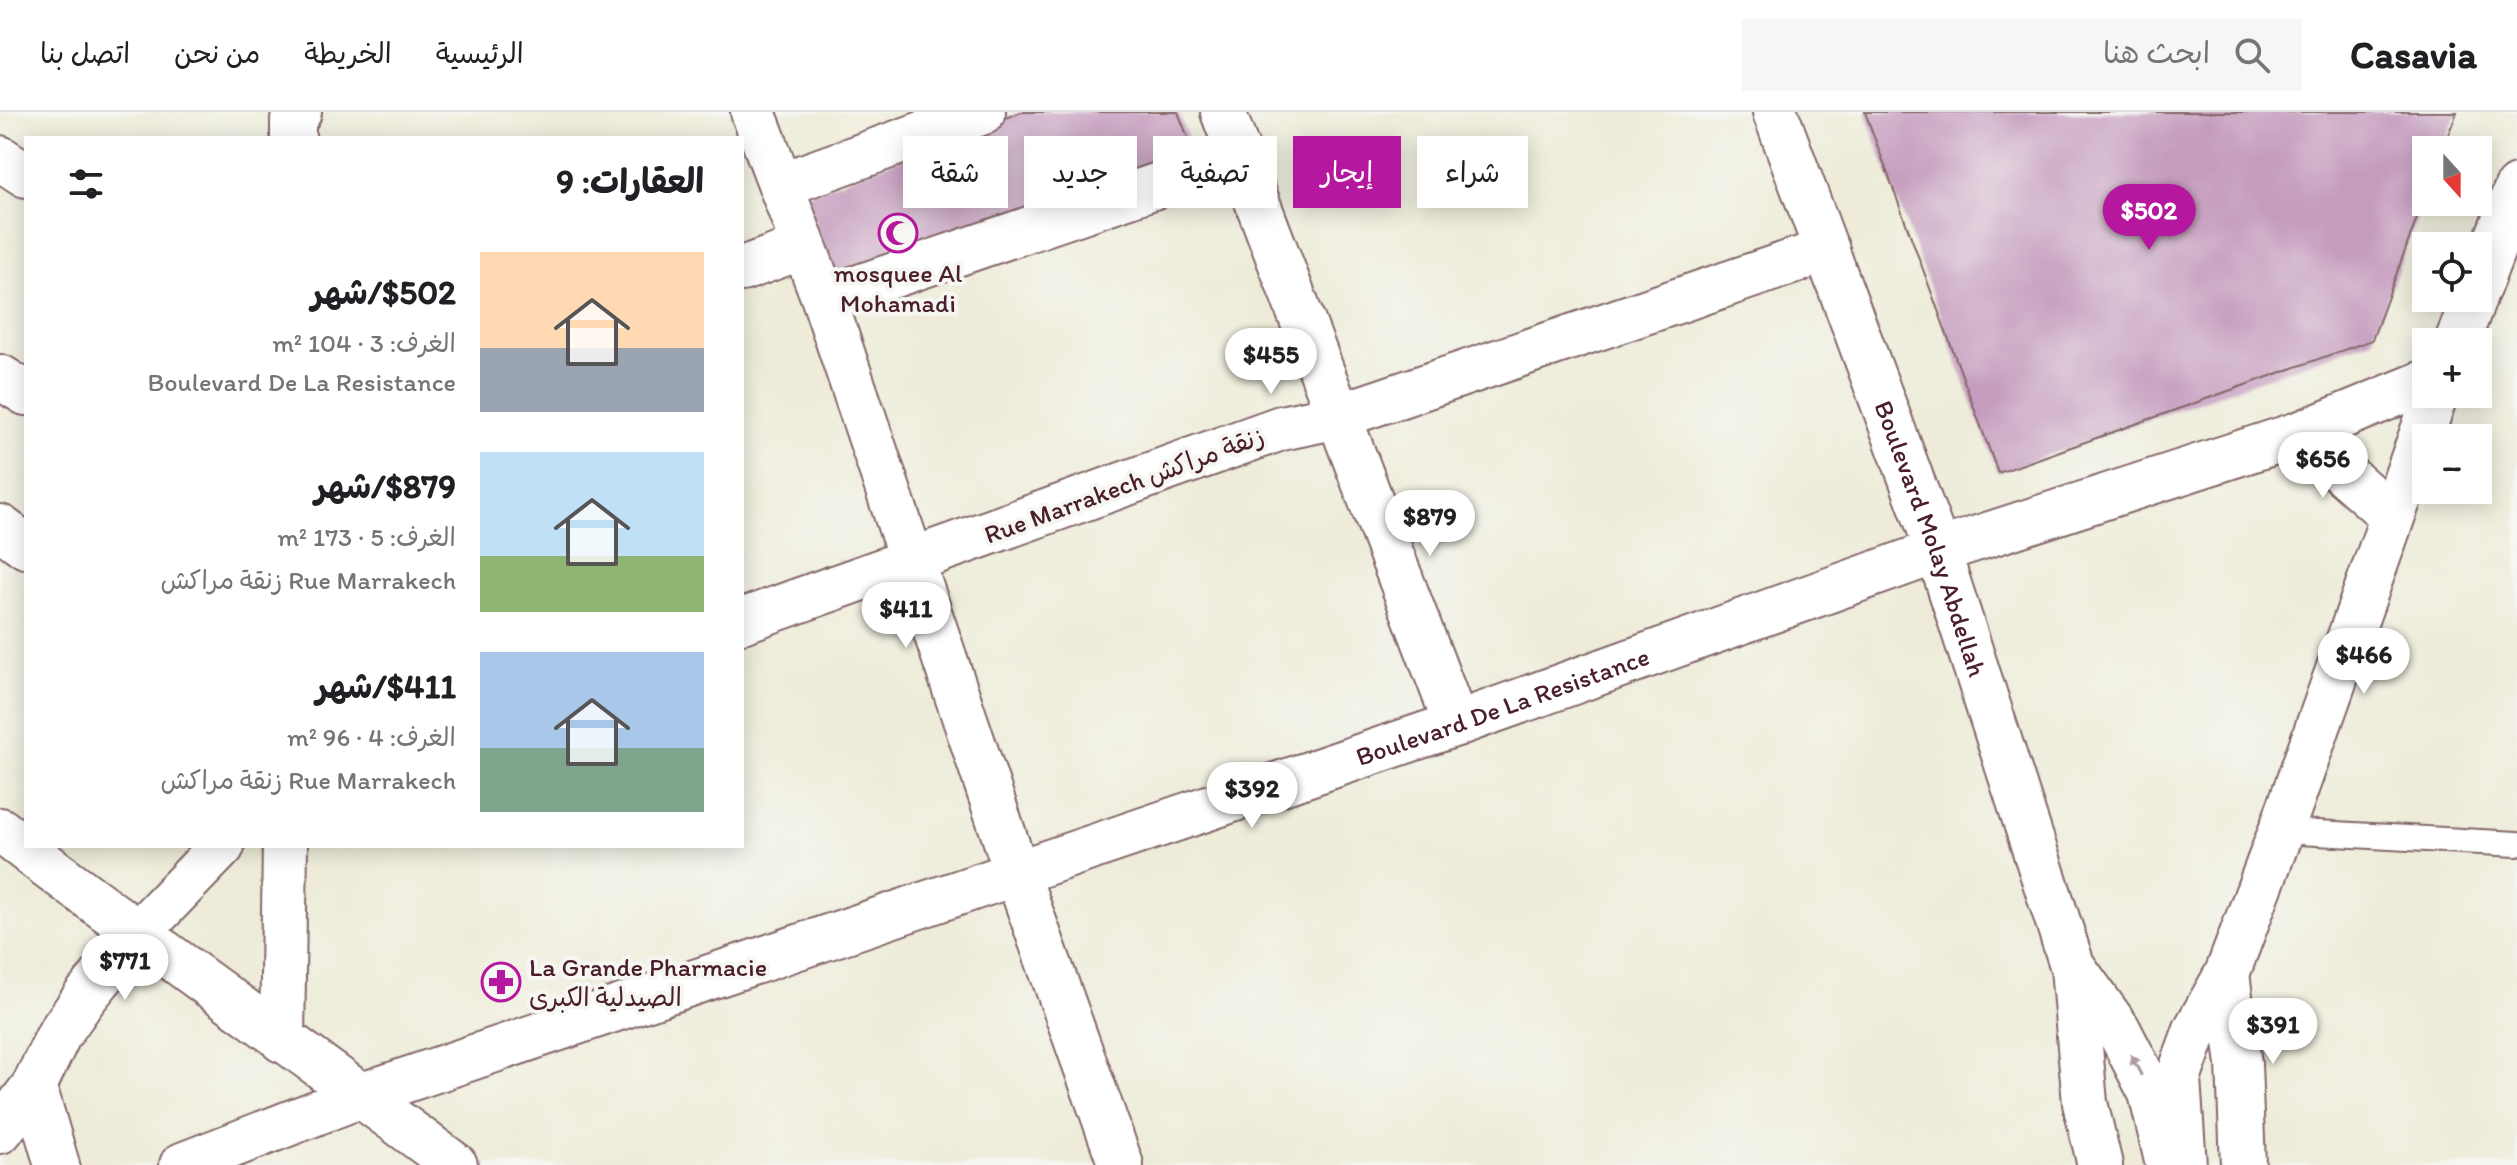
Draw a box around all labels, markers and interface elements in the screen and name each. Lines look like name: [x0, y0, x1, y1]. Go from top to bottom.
search box: [1742, 19, 2302, 91]
text: Casavia: [2350, 32, 2477, 78]
icon: search: [2230, 33, 2274, 77]
text: ابحث هنا: [2103, 34, 2210, 71]
text: اتصل بنا: [40, 36, 130, 70]
text: من نحن: [174, 36, 260, 70]
text: الخريطة: [304, 36, 392, 70]
text: الرئيسية: [436, 36, 524, 70]
chip: شقة: [903, 136, 1008, 208]
chip: جديد: [1024, 136, 1137, 208]
chip: تصفية: [1153, 136, 1277, 208]
chip: إيجار: [1293, 136, 1401, 208]
chip: شراء: [1417, 136, 1528, 208]
north arrow: [2412, 136, 2492, 216]
map controls: [2412, 136, 2492, 504]
text: العقارات: 9: [556, 161, 704, 202]
icon: filters: [64, 162, 108, 206]
pin: $502: [2102, 184, 2196, 252]
text: $502: [2121, 194, 2177, 226]
mosque icon: mosquee Al Mohamadi: [877, 212, 919, 254]
button: locate: [2412, 232, 2492, 312]
place label: mosquee Al Mohamadi: [834, 257, 962, 319]
text: $502/شهر: [311, 272, 456, 313]
icon: home: [544, 284, 640, 380]
text: الغرف: 3 · 104 m²: [272, 327, 456, 359]
pin: $455: [1224, 328, 1318, 396]
button: +: [2412, 328, 2492, 408]
text: $455: [1243, 338, 1299, 370]
text: Boulevard De La Resistance: [147, 366, 456, 398]
street label: Boulevard Molay Abdellah: [1867, 396, 1994, 680]
street label: Rue Marrakech زنقة مراكش: [980, 419, 1268, 551]
button: −: [2412, 424, 2492, 504]
pin: $656: [2276, 432, 2370, 500]
text: $656: [2296, 442, 2350, 474]
text: $879/شهر: [315, 466, 456, 507]
icon: home: [544, 484, 640, 580]
pin: $879: [1383, 490, 1477, 558]
text: $879: [1403, 500, 1457, 532]
text: الغرف: 5 · 173 m²: [277, 521, 456, 553]
text: Rue Marrakech زنقة مراكش: [160, 564, 456, 596]
pin: $411: [859, 582, 953, 650]
text: $411: [880, 592, 932, 624]
pin: $466: [2317, 628, 2411, 696]
text: $466: [2336, 638, 2392, 670]
street label: Boulevard De La Resistance: [1352, 640, 1653, 773]
text: $411/شهر: [316, 666, 456, 707]
icon: home: [544, 684, 640, 780]
text: الغرف: 4 · 96 m²: [287, 721, 456, 753]
pin: $392: [1205, 762, 1299, 830]
text: Rue Marrakech زنقة مراكش: [160, 764, 456, 796]
text: $392: [1225, 772, 1279, 804]
pin: $771: [78, 934, 172, 1002]
text: $771: [99, 944, 151, 976]
place label: La Grande Pharmacie الصيدلية الكبرى: [529, 951, 767, 1013]
pharmacy icon: La Grande Pharmacie الصيدلية الكبرى: [480, 961, 522, 1003]
pin: $391: [2226, 998, 2320, 1066]
text: $391: [2246, 1008, 2300, 1040]
one-way arrow: [2130, 1053, 2143, 1076]

